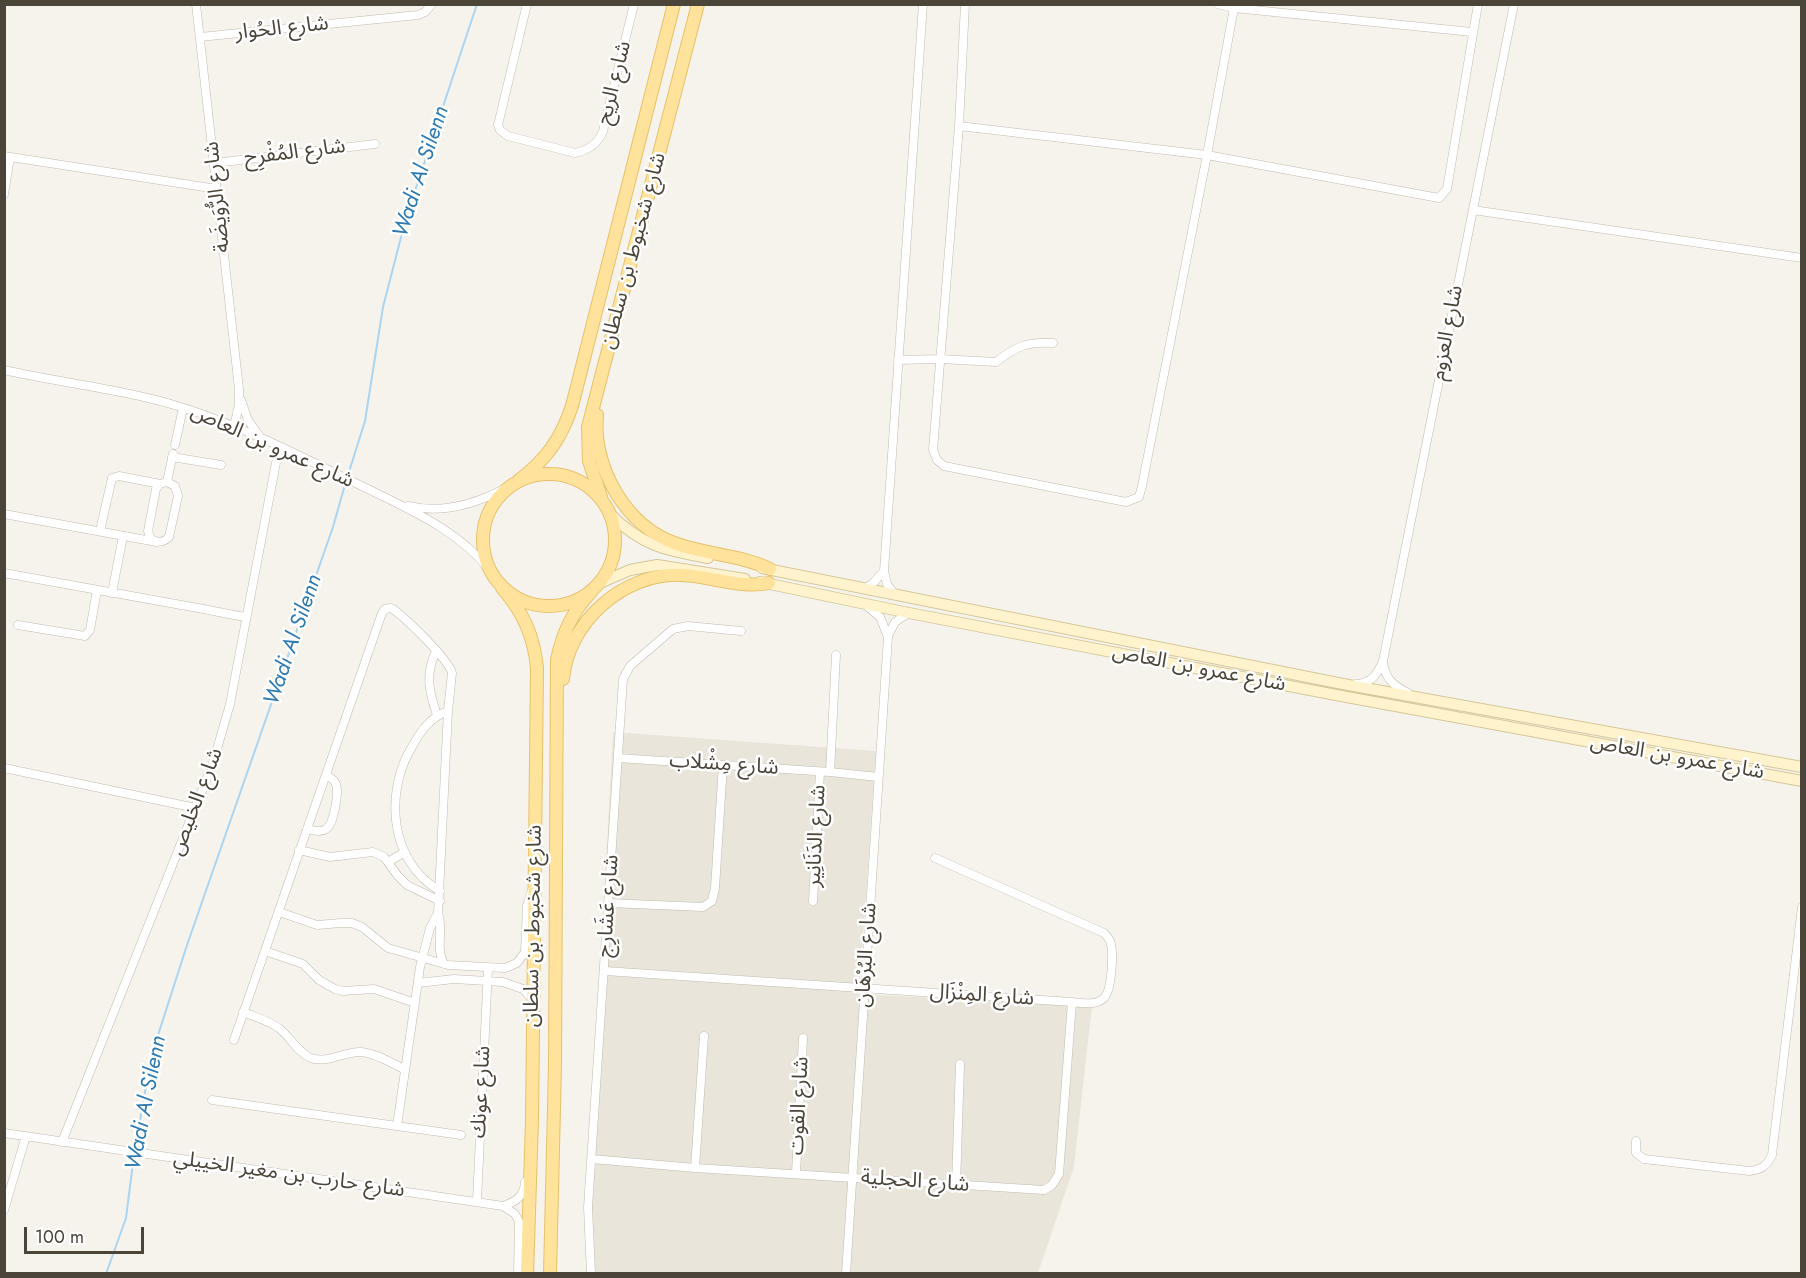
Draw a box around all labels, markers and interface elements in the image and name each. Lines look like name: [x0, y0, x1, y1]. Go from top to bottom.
street label: شارع الحُوار: [234, 12, 330, 46]
street label: شارع الريح: [592, 39, 638, 127]
water label: Wadi Al Silenn: [388, 103, 456, 241]
street label: شارع المُفْرِح: [243, 134, 347, 172]
street label: شارع الرُّوَيضَة: [200, 140, 236, 254]
street label: شارع شخبوط بن سلطان: [596, 150, 672, 352]
street label: شارع العزوم: [1426, 283, 1470, 383]
street label: شارع عمرو بن العاص: [186, 400, 358, 494]
water label: Wadi Al Silenn: [259, 571, 329, 709]
street label: شارع عمرو بن العاص: [1110, 640, 1288, 698]
street label: شارع عمرو بن العاص: [1588, 730, 1766, 786]
street label: شارع الخليص: [165, 744, 229, 860]
street label: شارع مِشْلاب: [668, 749, 780, 781]
street label: شارع الدَنَانِير: [802, 784, 832, 888]
street label: شارع شخبوط بن سلطان: [520, 825, 548, 1027]
street label: شارع عَشَارِج: [593, 854, 625, 958]
street label: شارع البُرْهَان: [851, 902, 883, 1008]
street label: شارع المِنْزَال: [929, 980, 1035, 1012]
water label: Wadi Al Silenn: [121, 1033, 173, 1173]
street label: شارع عونك: [467, 1045, 497, 1139]
street label: شارع القوت: [785, 1056, 815, 1156]
street label: شارع حارب بن مغير الخييلي: [172, 1146, 406, 1204]
street label: شارع الحجلية: [860, 1166, 970, 1198]
scale bar: [27, 1215, 147, 1253]
text: 100 m: [35, 1224, 84, 1250]

